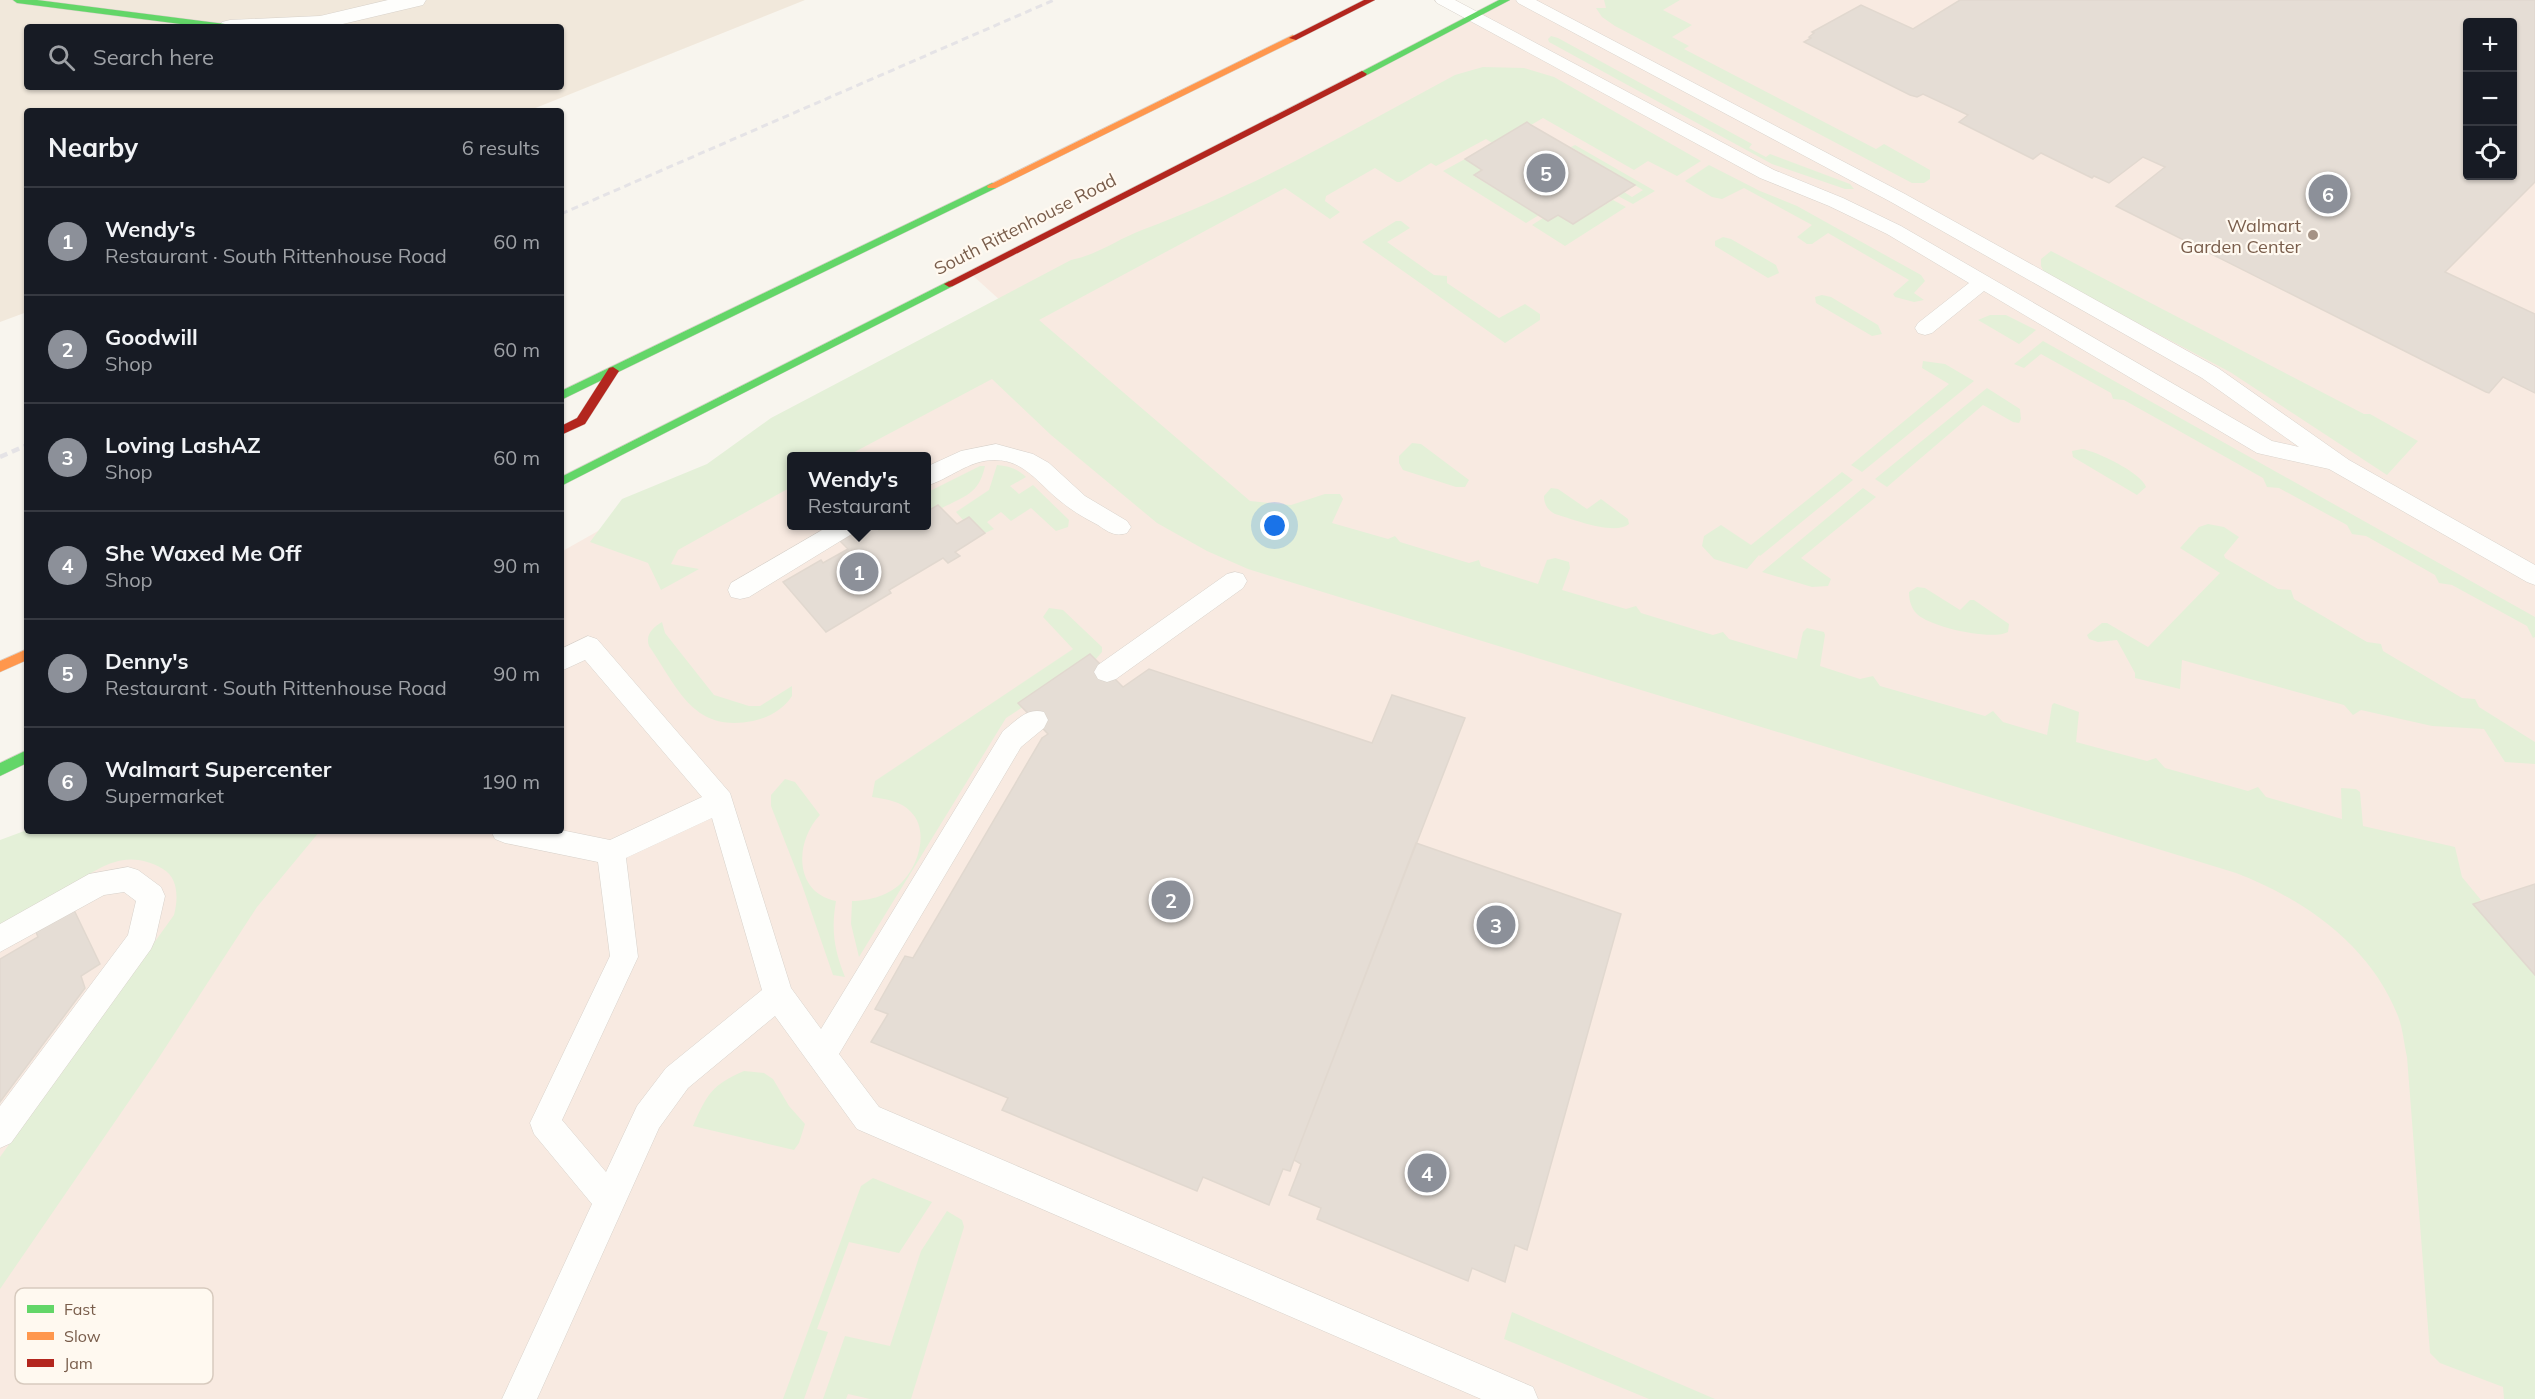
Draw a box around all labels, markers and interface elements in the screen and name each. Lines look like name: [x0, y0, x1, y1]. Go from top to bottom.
map controls: [2463, 18, 2517, 180]
button: +: [2463, 18, 2517, 72]
search box: [24, 24, 564, 90]
icon: search: [45, 41, 78, 74]
text: Search here: [93, 43, 214, 71]
button: −: [2463, 72, 2517, 126]
button: locate: [2463, 126, 2517, 180]
text: Nearby: [48, 131, 138, 164]
text: 6 results: [462, 135, 540, 160]
pin: 5: [1526, 150, 1566, 195]
street label: South Rittenhouse Road: [930, 168, 1120, 280]
pin: 6: [2308, 172, 2348, 216]
place label: Walmart Garden Center: [2180, 214, 2301, 258]
text: Wendy's: [105, 215, 196, 243]
marker: Walmart Garden Center: [2306, 228, 2320, 242]
text: 1: [62, 229, 74, 254]
text: 60 m: [493, 229, 540, 254]
text: Restaurant · South Rittenhouse Road: [105, 243, 447, 268]
text: Goodwill: [105, 323, 198, 351]
text: 2: [62, 337, 74, 362]
text: 60 m: [493, 337, 540, 362]
text: Shop: [105, 351, 153, 376]
text: Loving LashAZ: [105, 431, 261, 459]
text: 3: [62, 445, 74, 470]
text: 60 m: [493, 445, 540, 470]
popup: [787, 452, 931, 530]
text: Shop: [105, 459, 153, 484]
text: Wendy's: [808, 465, 898, 493]
text: Restaurant: [808, 493, 910, 518]
your location: [1260, 511, 1289, 540]
text: She Waxed Me Off: [105, 539, 301, 567]
pin: 1: [840, 550, 878, 594]
text: 4: [62, 553, 74, 578]
text: 90 m: [493, 553, 540, 578]
text: Shop: [105, 567, 153, 592]
text: Denny's: [105, 647, 189, 675]
text: 5: [62, 661, 74, 686]
text: 90 m: [493, 661, 540, 686]
text: Restaurant · South Rittenhouse Road: [105, 675, 447, 700]
text: Walmart Supercenter: [105, 755, 331, 783]
text: 6: [62, 769, 74, 794]
text: 190 m: [481, 769, 540, 794]
text: Supermarket: [105, 783, 224, 808]
pin: 2: [1152, 878, 1190, 922]
pin: 3: [1476, 902, 1516, 948]
pin: 4: [1408, 1150, 1446, 1196]
legend: [15, 1288, 213, 1384]
text: Fast: [64, 1299, 96, 1319]
text: Slow: [64, 1326, 101, 1346]
text: Jam: [64, 1353, 93, 1373]

